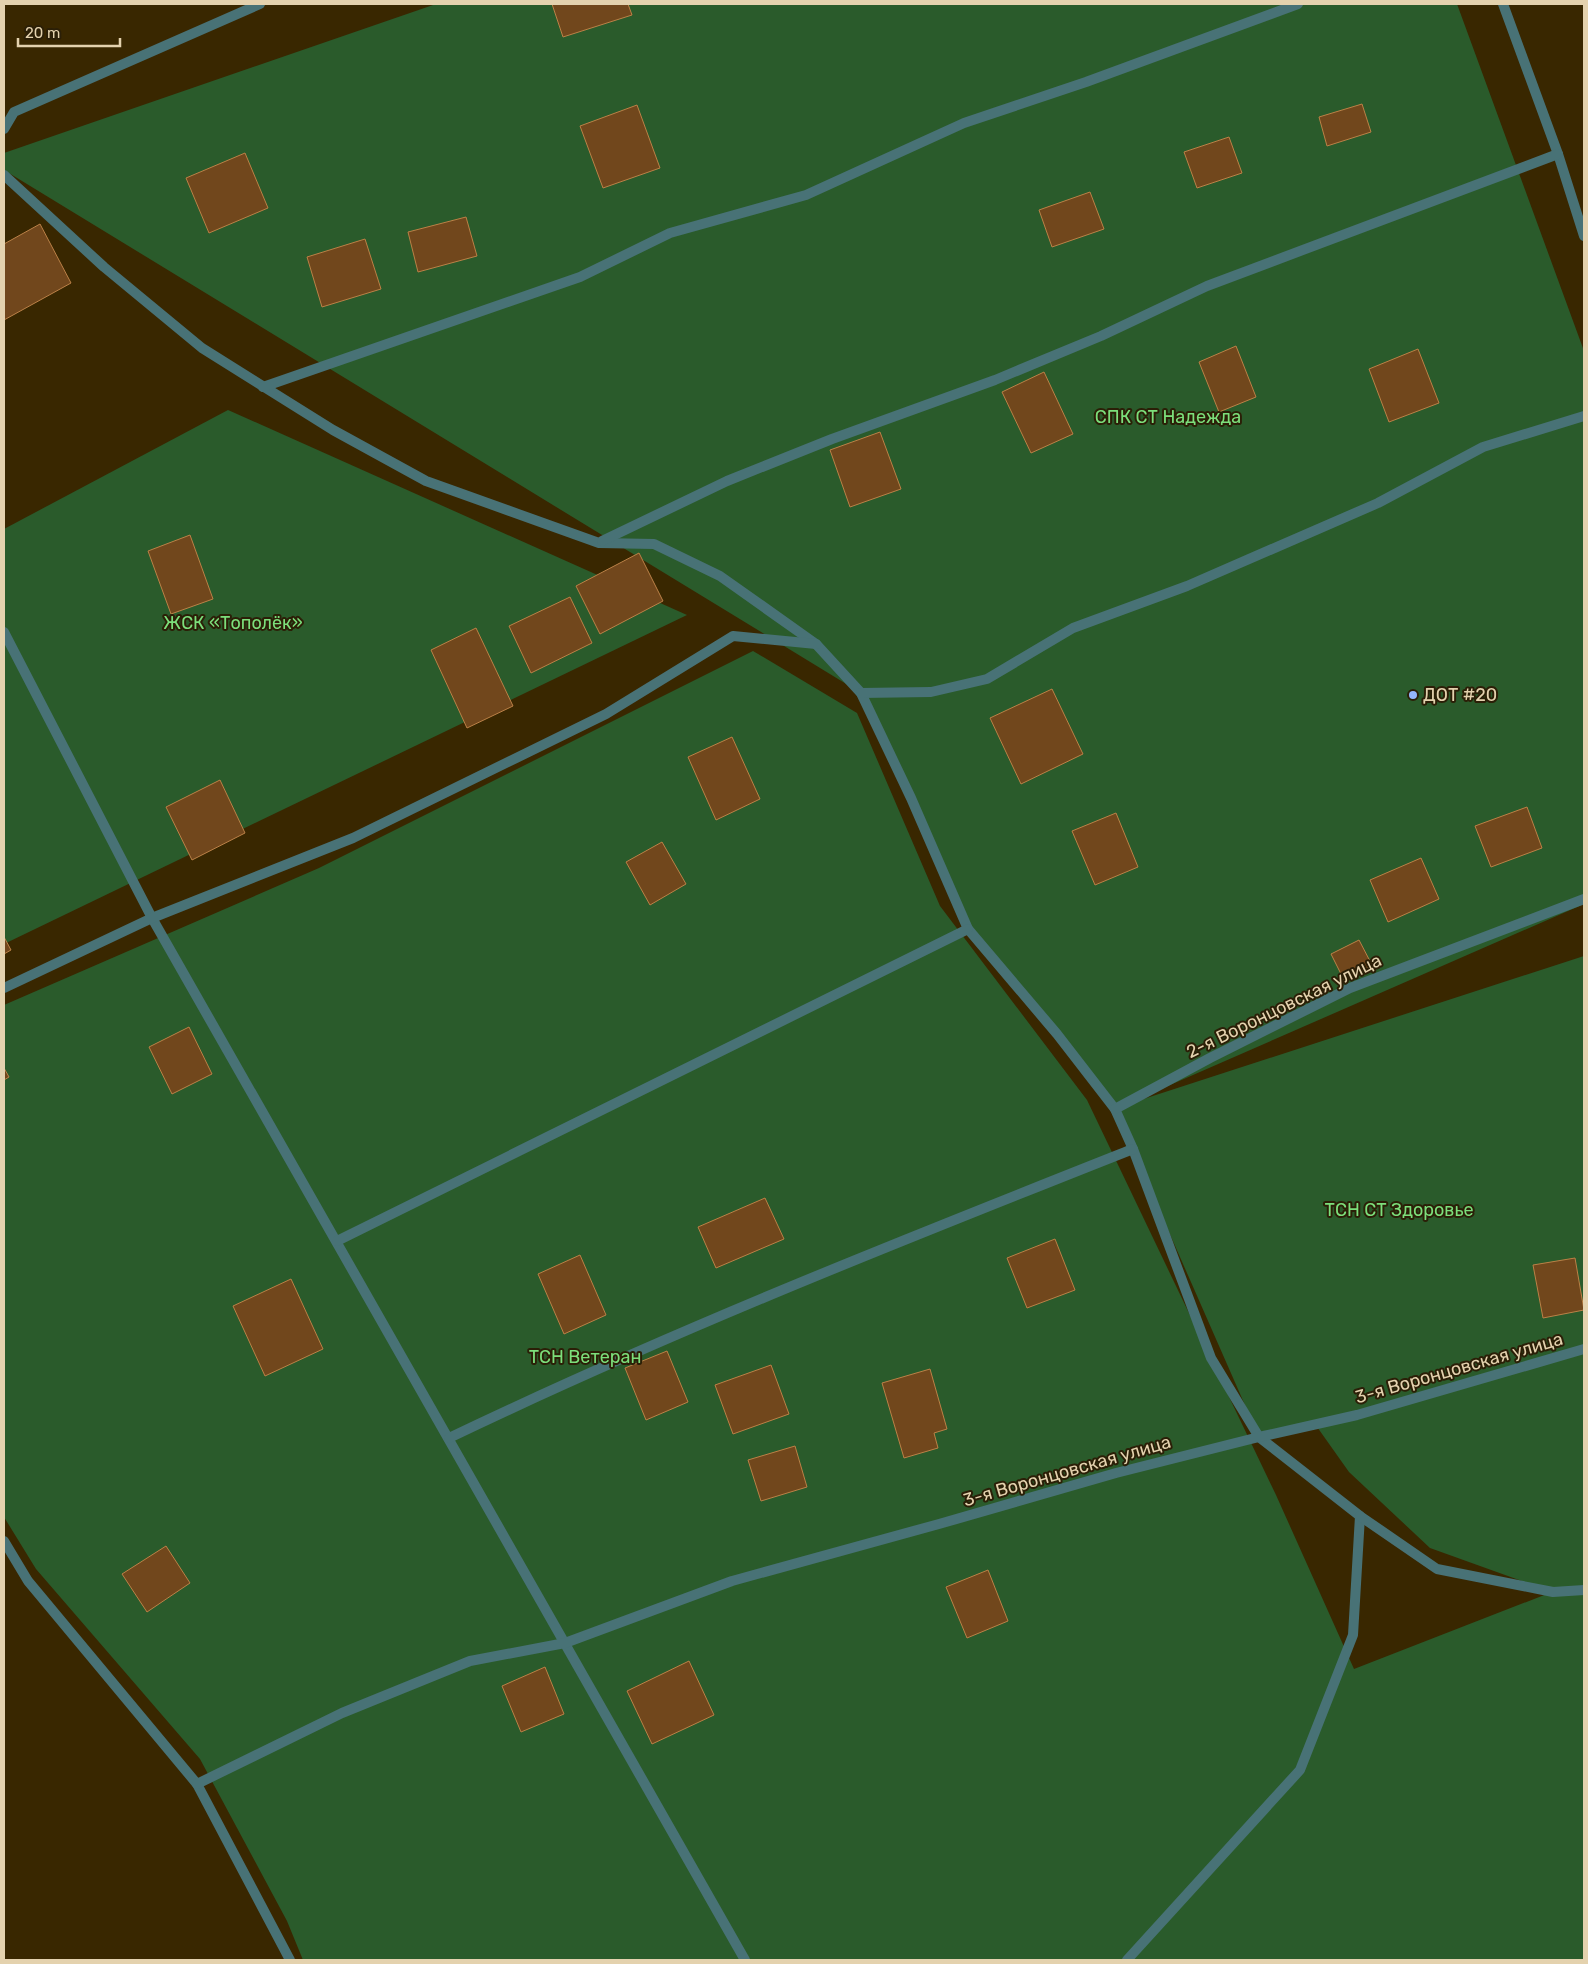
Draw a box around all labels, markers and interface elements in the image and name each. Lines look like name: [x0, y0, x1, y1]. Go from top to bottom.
scale bar: [18, 15, 120, 47]
text: 20 m: [25, 24, 60, 42]
park label: СПК СТ Надежда: [1095, 406, 1241, 428]
park label: ЖСК «Тополёк»: [163, 612, 303, 634]
place label: ДОТ #20: [1423, 684, 1497, 706]
marker: ДОТ #20: [1407, 689, 1419, 701]
street label: 2-я Воронцовская улица: [1183, 949, 1385, 1063]
park label: ТСН СТ Здоровье: [1324, 1199, 1474, 1221]
street label: 3-я Воронцовская улица: [1353, 1328, 1565, 1408]
park label: ТСН Ветеран: [529, 1346, 641, 1368]
street label: 3-я Воронцовская улица: [961, 1431, 1173, 1511]

